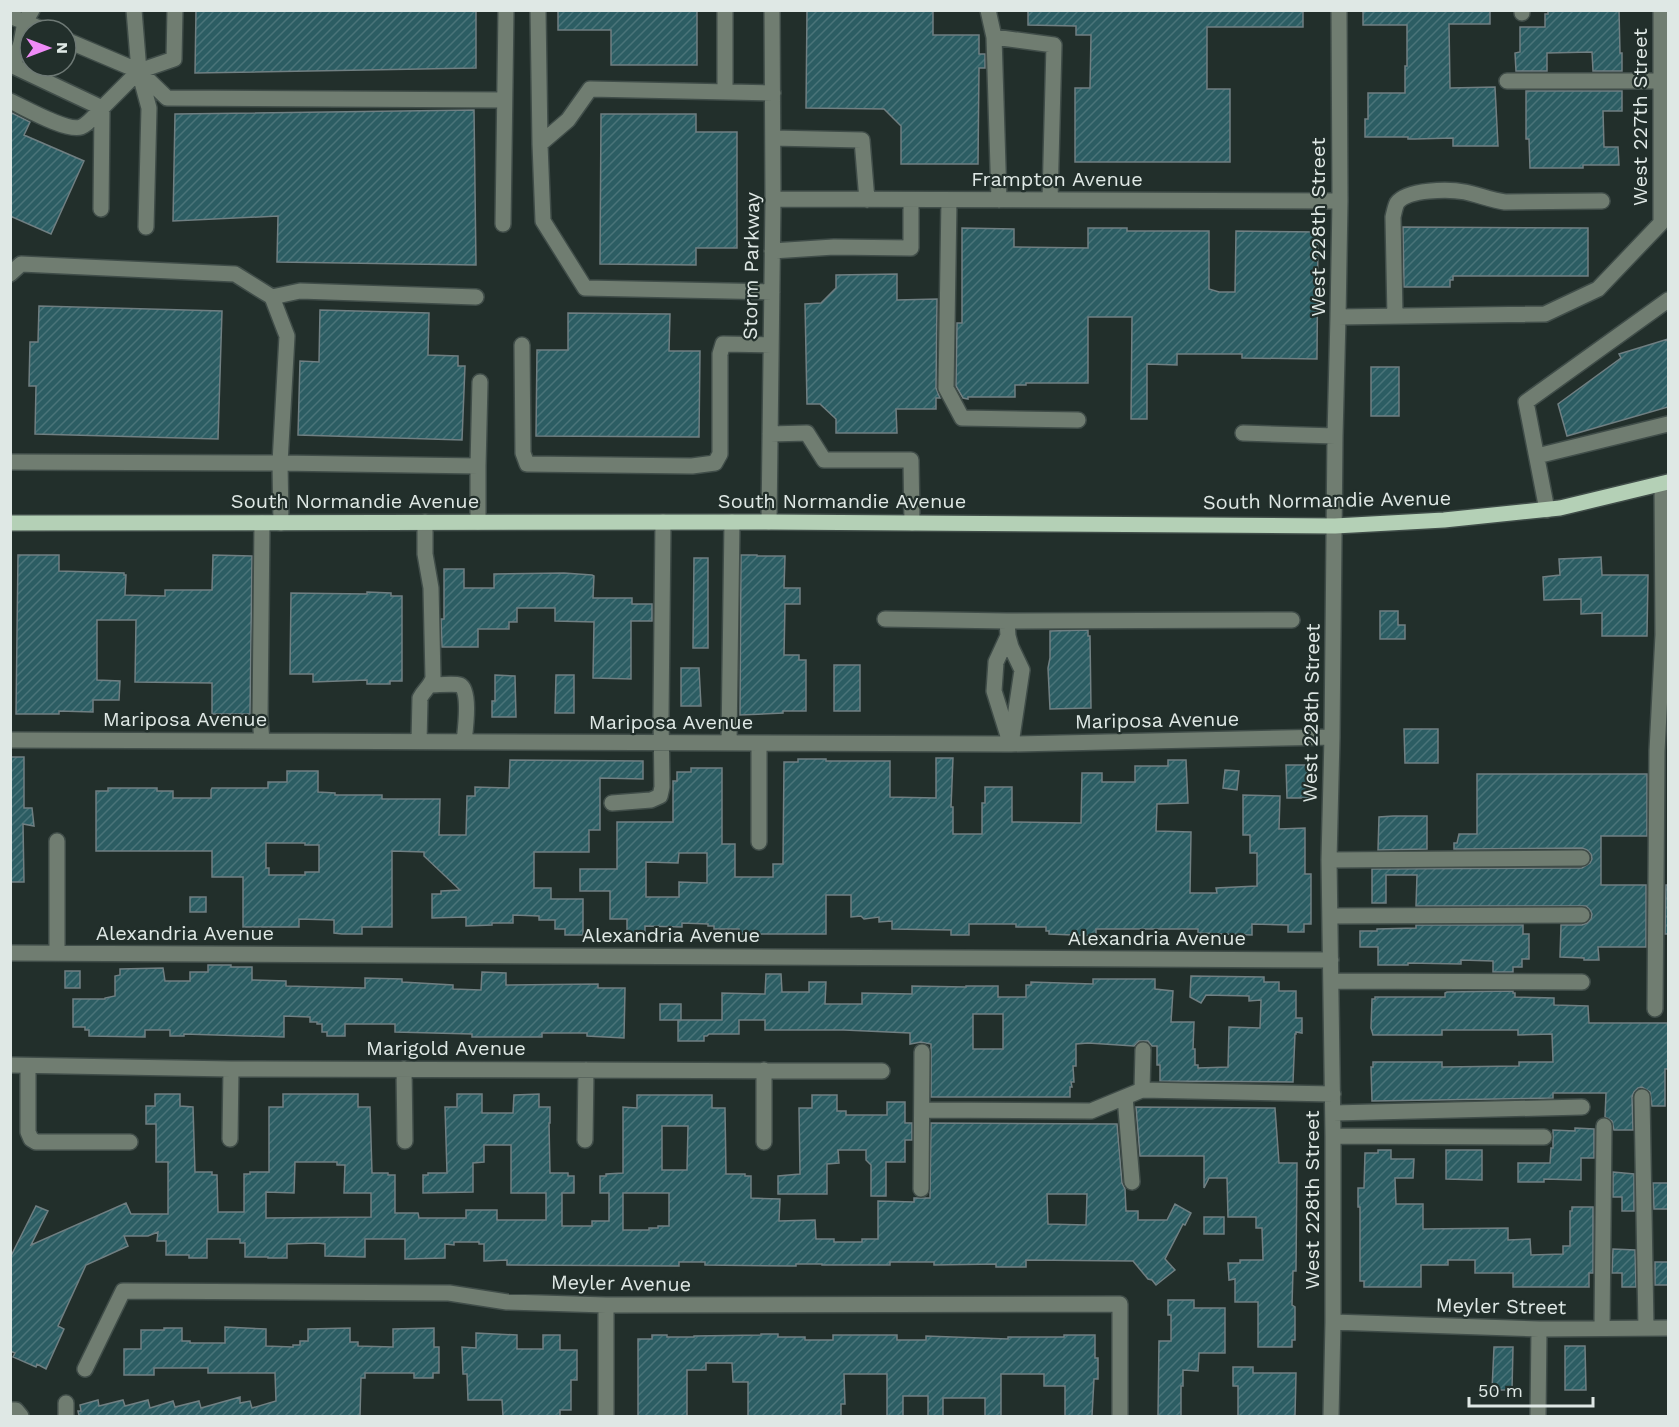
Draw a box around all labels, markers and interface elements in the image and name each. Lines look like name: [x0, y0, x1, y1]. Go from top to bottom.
north arrow: [18, 18, 78, 78]
street label: West 227th Street: [1628, 28, 1652, 206]
text: N: [53, 42, 72, 54]
street label: West 228th Street: [1306, 137, 1330, 317]
street label: Frampton Avenue: [971, 167, 1143, 191]
street label: Storm Parkway: [738, 191, 764, 340]
street label: South Normandie Avenue: [1203, 486, 1451, 514]
street label: South Normandie Avenue: [231, 489, 479, 513]
street label: South Normandie Avenue: [718, 489, 966, 513]
street label: West 228th Street: [1297, 623, 1325, 803]
street label: Mariposa Avenue: [103, 707, 267, 731]
street label: Mariposa Avenue: [1075, 707, 1239, 733]
street label: Mariposa Avenue: [589, 710, 753, 734]
street label: Alexandria Avenue: [96, 921, 274, 945]
street label: Alexandria Avenue: [582, 923, 760, 947]
street label: Alexandria Avenue: [1068, 926, 1246, 950]
street label: Marigold Avenue: [366, 1036, 526, 1060]
street label: West 228th Street: [1300, 1110, 1324, 1290]
street label: Meyler Avenue: [551, 1270, 691, 1296]
street label: Meyler Street: [1435, 1293, 1567, 1319]
scale bar: [1469, 1370, 1594, 1408]
text: 50 m: [1478, 1380, 1523, 1401]

